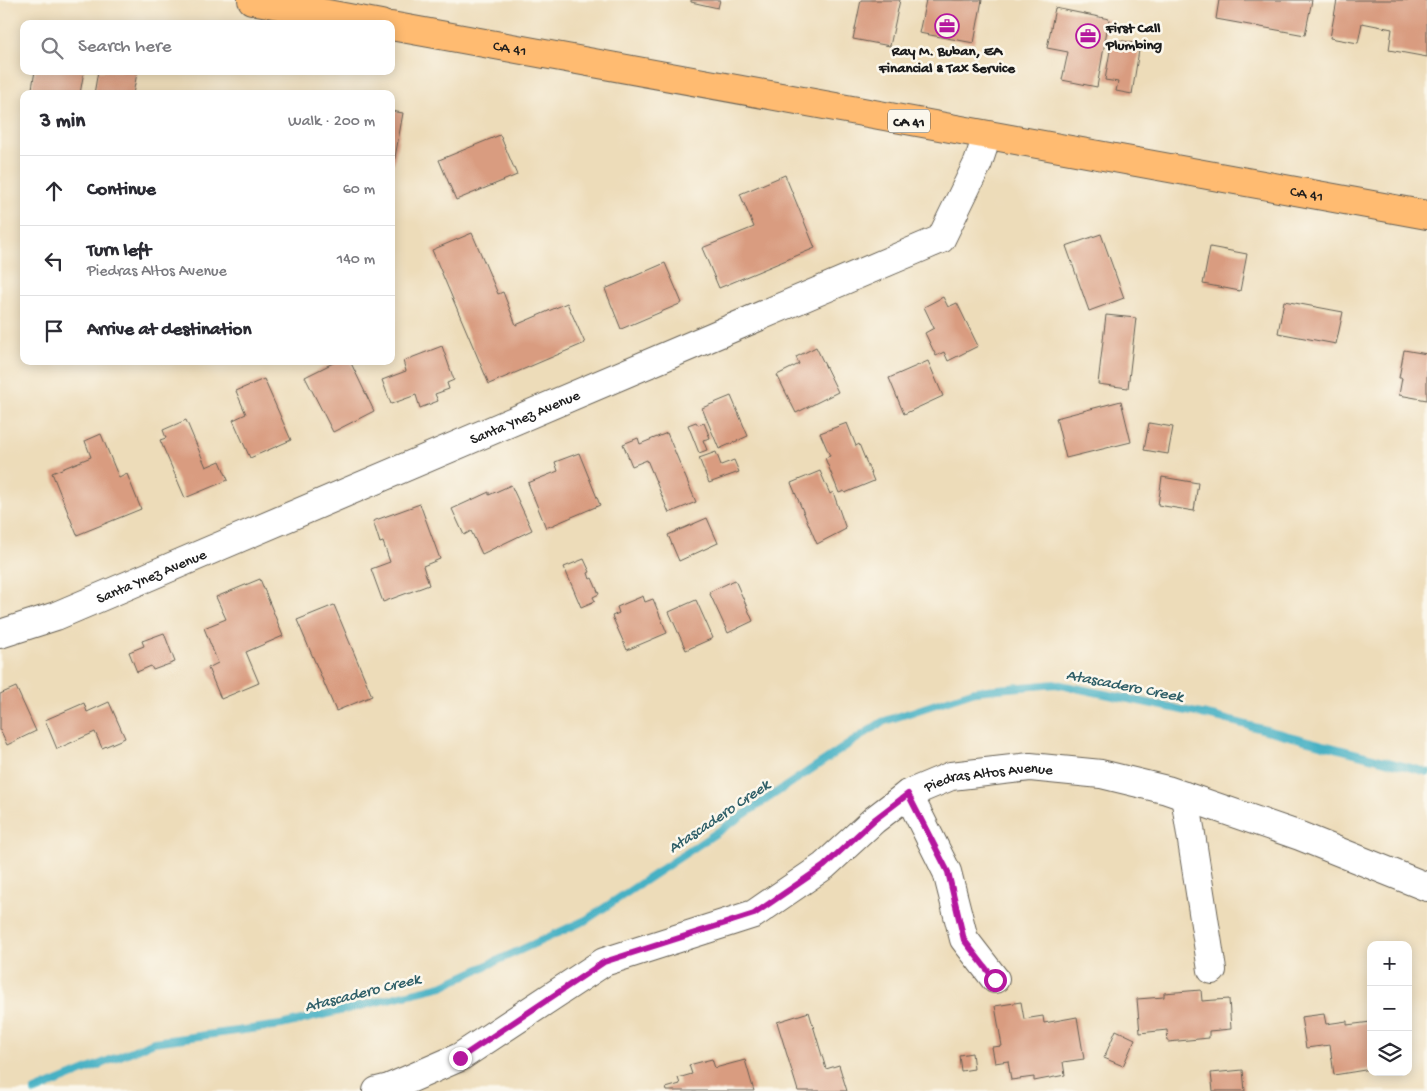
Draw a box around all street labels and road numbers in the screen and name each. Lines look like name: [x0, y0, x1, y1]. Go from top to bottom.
street label: CA 41: [491, 38, 528, 62]
road number: CA 41: [888, 110, 930, 132]
street label: CA 41: [1288, 183, 1325, 207]
street label: Santa Ynez Avenue: [468, 387, 583, 450]
street label: Santa Ynez Avenue: [94, 546, 210, 609]
street label: Piedras Altos Avenue: [921, 760, 1054, 798]

